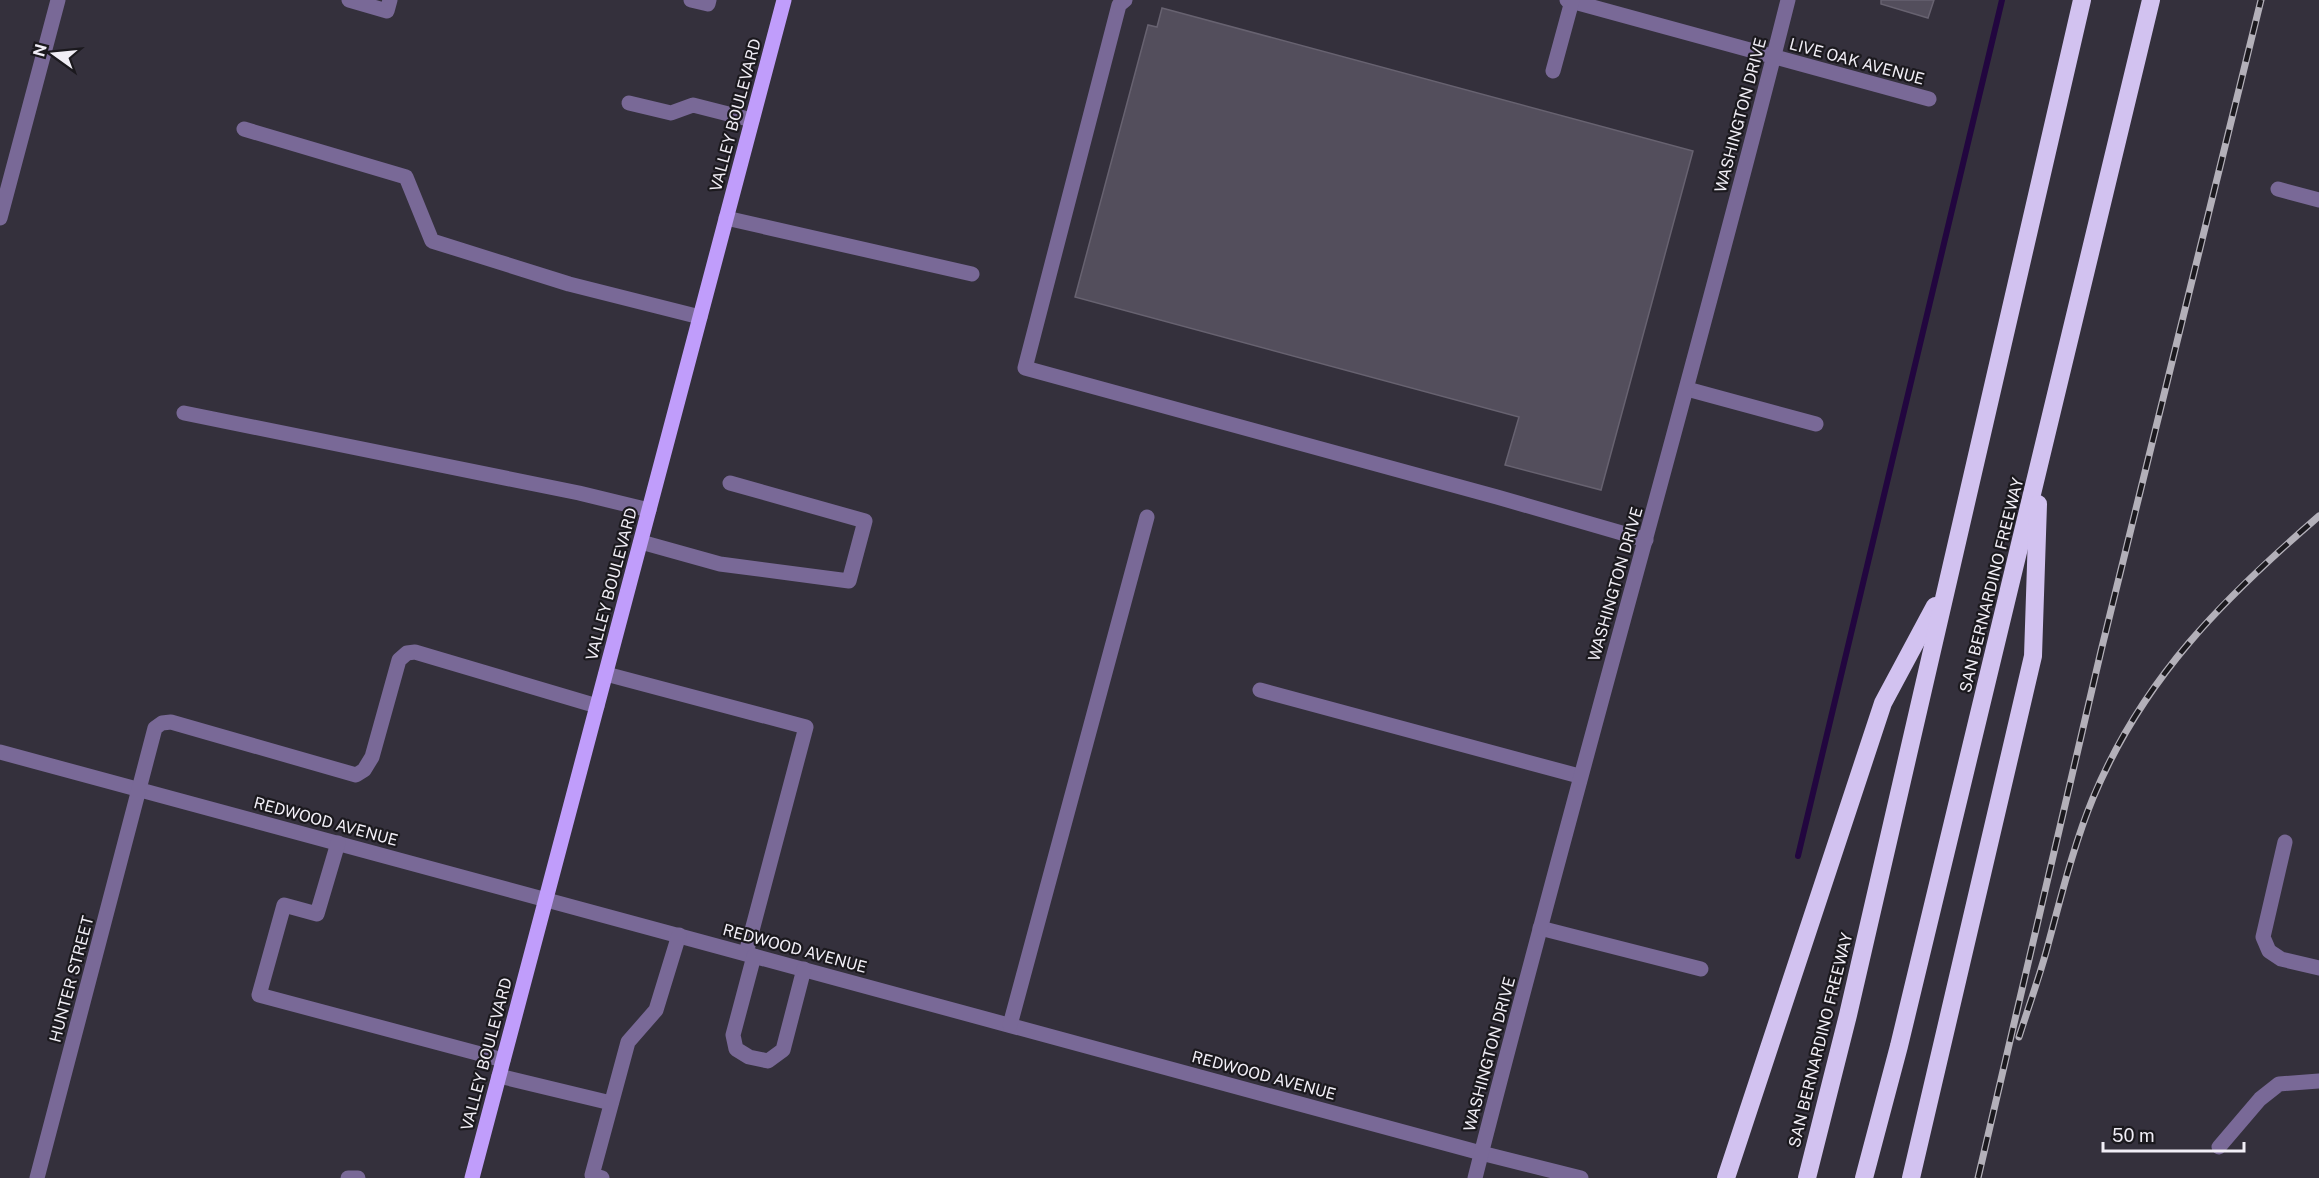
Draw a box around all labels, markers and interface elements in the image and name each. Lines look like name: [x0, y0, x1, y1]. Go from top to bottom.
north arrow: [24, 24, 84, 84]
street label: LIVE OAK AVENUE: [1787, 34, 1927, 89]
street label: WASHINGTON DRIVE: [1711, 36, 1770, 195]
street label: VALLEY BOULEVARD: [706, 37, 765, 194]
text: N: [29, 42, 51, 59]
street label: SAN BERNARDINO FREEWAY: [1956, 475, 2027, 694]
street label: WASHINGTON DRIVE: [1584, 505, 1647, 663]
street label: VALLEY BOULEVARD: [582, 506, 641, 663]
street label: REDWOOD AVENUE: [252, 793, 400, 850]
street label: HUNTER STREET: [45, 913, 98, 1044]
street label: REDWOOD AVENUE: [721, 920, 869, 977]
street label: SAN BERNARDINO FREEWAY: [1785, 930, 1856, 1149]
street label: WASHINGTON DRIVE: [1460, 975, 1519, 1134]
street label: VALLEY BOULEVARD: [457, 976, 516, 1133]
street label: REDWOOD AVENUE: [1190, 1047, 1338, 1104]
scale bar: [2103, 1115, 2244, 1153]
text: 50 m: [2112, 1125, 2155, 1146]

